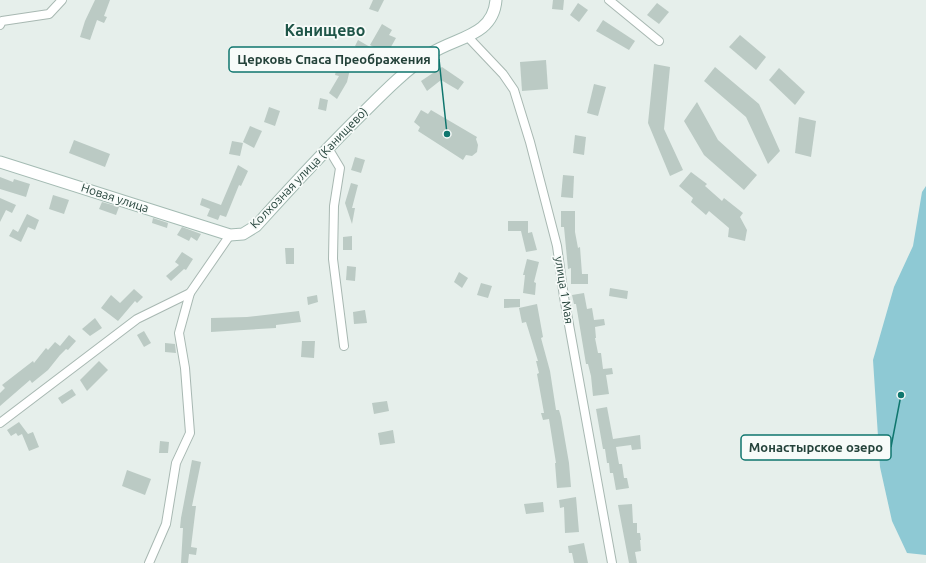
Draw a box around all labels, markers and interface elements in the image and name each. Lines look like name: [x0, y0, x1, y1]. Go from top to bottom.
district label: Канищево: [285, 21, 365, 39]
callout: Церковь Спаса Преображения: [229, 47, 439, 72]
text: Церковь Спаса Преображения: [237, 52, 431, 66]
street label: Колхозная улица (Канищево): [247, 105, 371, 231]
street label: Новая улица: [80, 180, 151, 215]
street label: улица 1 Мая: [553, 255, 576, 325]
callout: Монастырское озеро: [741, 435, 891, 460]
text: Монастырское озеро: [749, 440, 883, 454]

